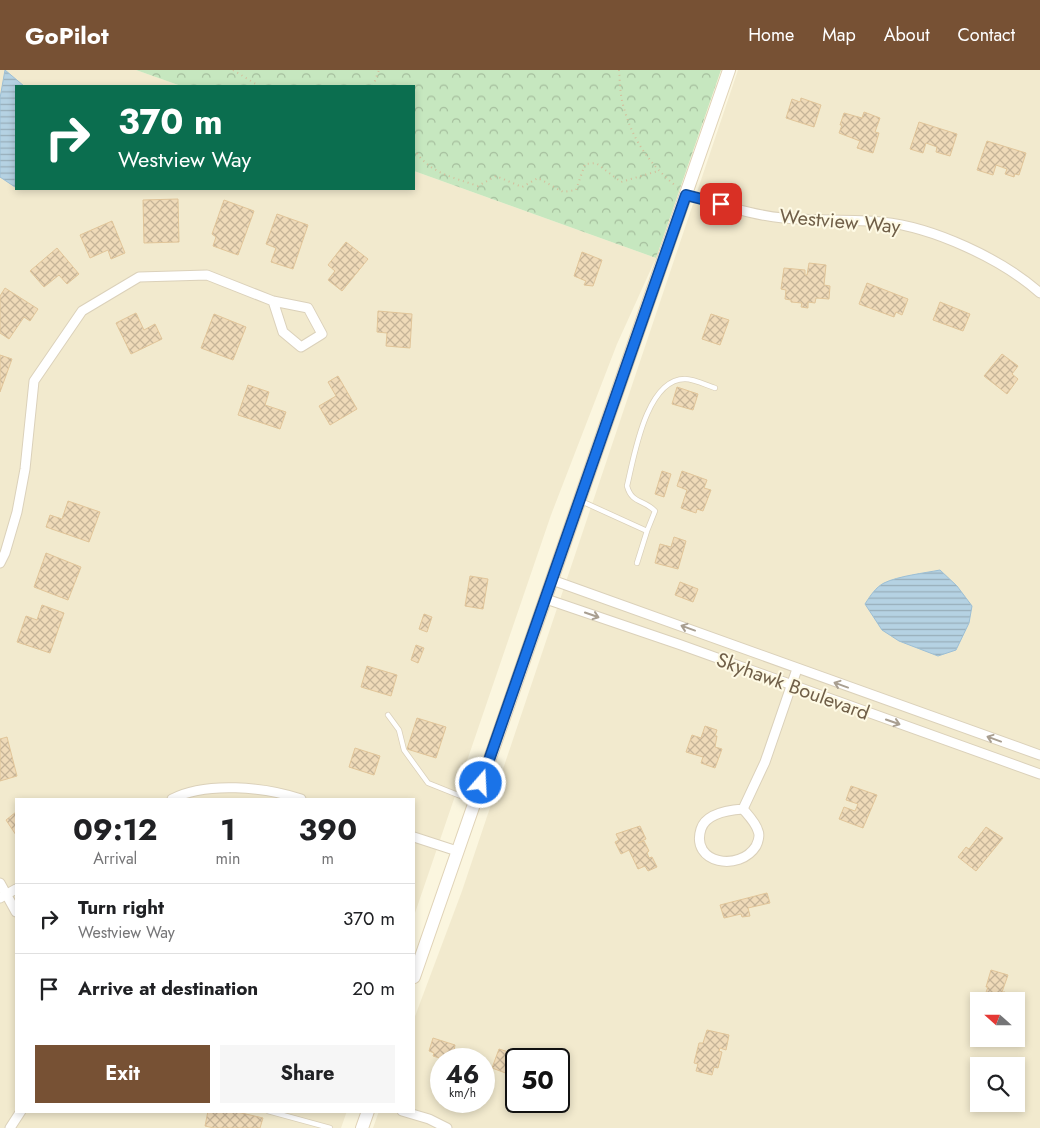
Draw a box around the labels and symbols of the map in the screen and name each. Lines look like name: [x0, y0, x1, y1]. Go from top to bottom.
pin: [700, 183, 742, 225]
street label: Westview Way: [778, 202, 902, 241]
one-way arrow: [584, 611, 599, 620]
one-way arrow: [681, 623, 696, 632]
street label: Skyhawk Boulevard: [712, 645, 873, 728]
one-way arrow: [834, 680, 849, 689]
one-way arrow: [885, 718, 901, 727]
one-way arrow: [987, 734, 1002, 743]
position arrow: [454, 756, 506, 808]
north arrow: [970, 992, 1025, 1048]
speed limit sign: 50: [505, 1048, 570, 1113]

